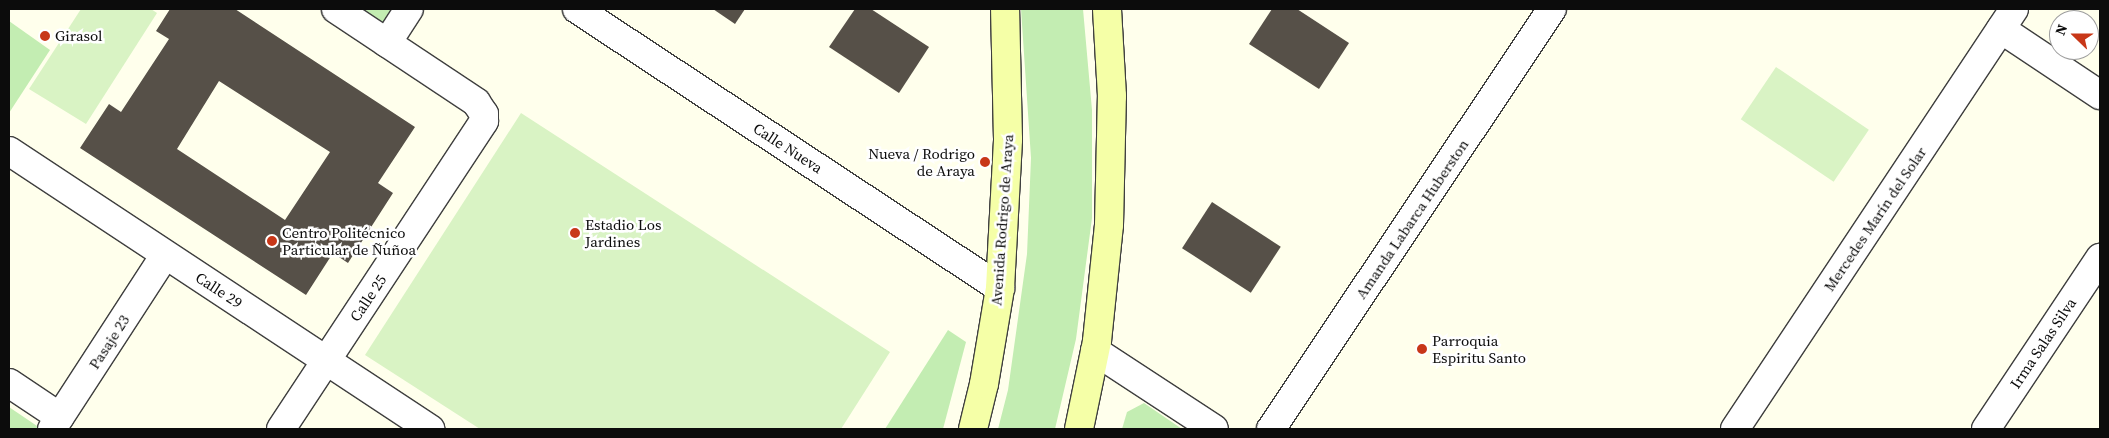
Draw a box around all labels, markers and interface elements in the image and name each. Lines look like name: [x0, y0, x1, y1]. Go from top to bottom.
north arrow: [2049, 10, 2099, 60]
text: N: [2050, 21, 2072, 38]
place label: Girasol: [55, 27, 103, 45]
marker: Girasol: [39, 30, 51, 42]
street label: Calle Nueva: [750, 119, 826, 177]
street label: Avenida Rodrigo de Araya: [987, 134, 1017, 306]
street label: Amanda Labarca Huberston: [1352, 136, 1472, 302]
street label: Mercedes Marín del Solar: [1820, 143, 1930, 295]
place label: Nueva / Rodrigo de Araya: [868, 144, 975, 179]
marker: Nueva / Rodrigo de Araya: [979, 156, 991, 168]
place label: Estadio Los Jardines: [585, 215, 661, 250]
place label: Centro Politécnico Particular de Ñuñoa: [282, 223, 416, 258]
marker: Estadio Los Jardines: [569, 227, 581, 239]
marker: Centro Politécnico Particular de Ñuñoa: [266, 235, 278, 247]
street label: Calle 29: [192, 268, 246, 312]
street label: Calle 25: [346, 271, 390, 325]
street label: Irma Salas Silva: [2006, 294, 2080, 392]
street label: Pasaje 23: [85, 312, 133, 372]
place label: Parroquia Espiritu Santo: [1432, 331, 1526, 366]
marker: Parroquia Espiritu Santo: [1416, 343, 1428, 355]

